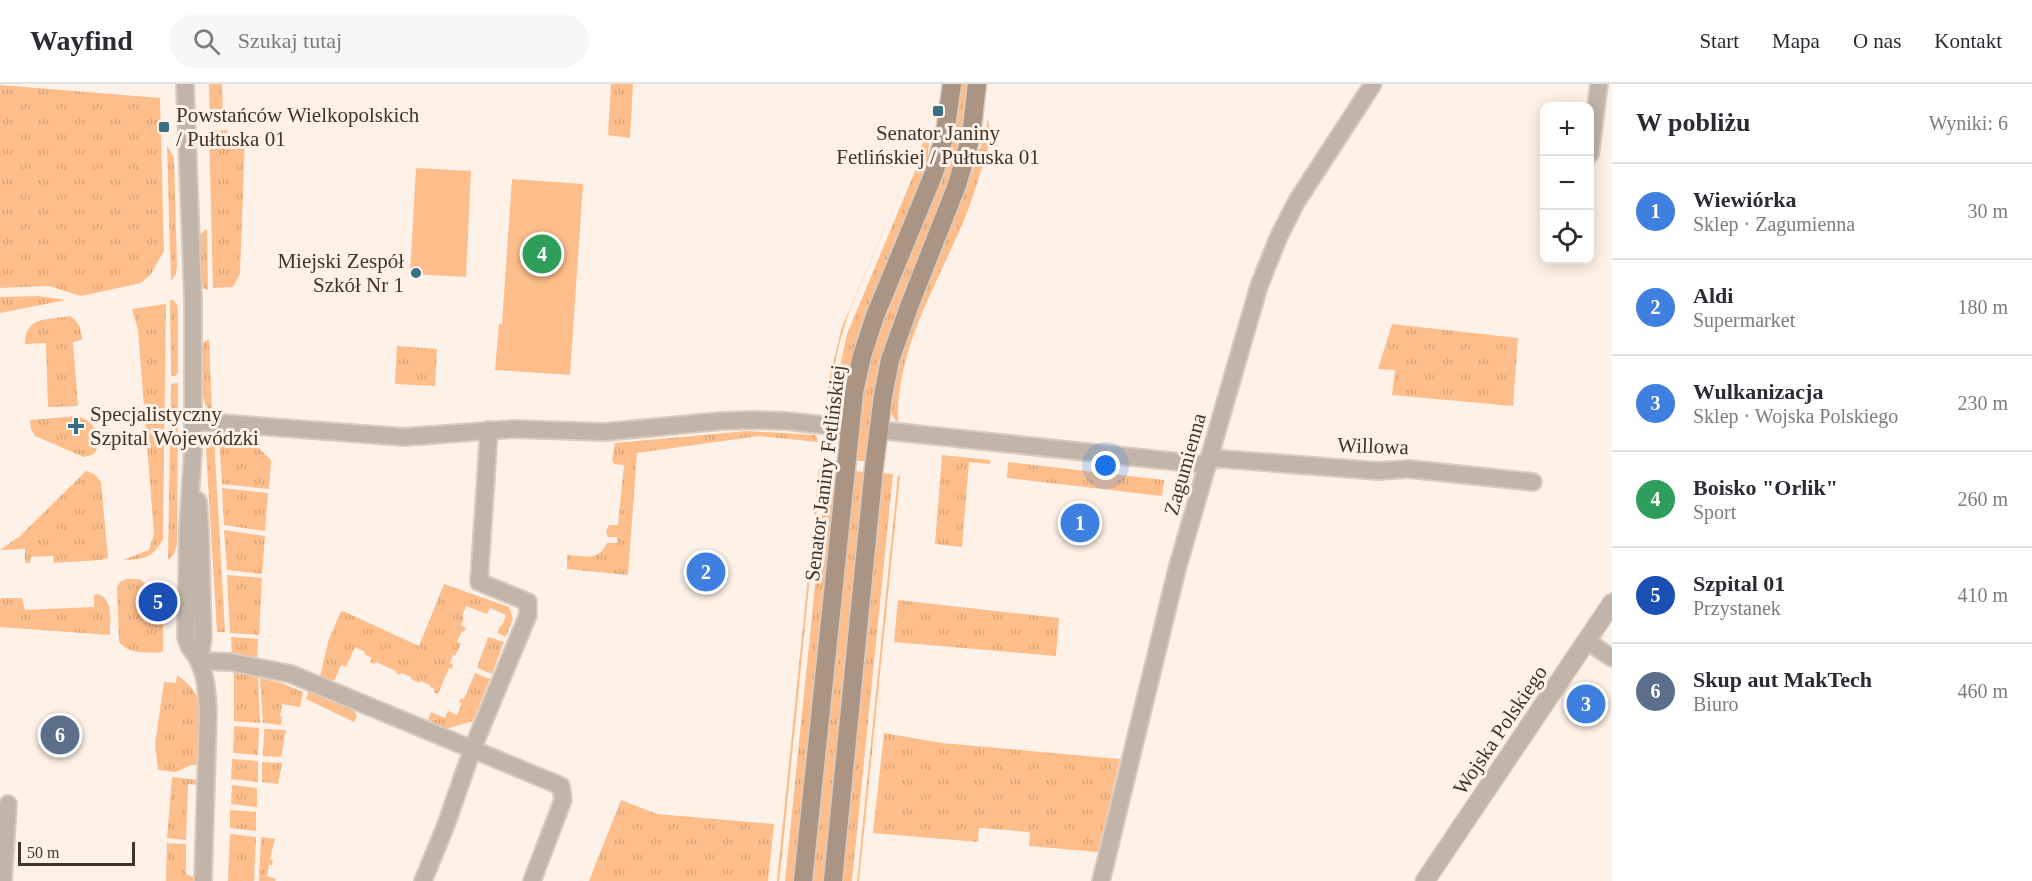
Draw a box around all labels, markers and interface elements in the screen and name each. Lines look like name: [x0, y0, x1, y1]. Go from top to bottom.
search box: [169, 14, 589, 68]
text: Wayfind: [30, 25, 133, 56]
icon: search: [190, 25, 223, 58]
text: Szukaj tutaj: [238, 28, 342, 53]
text: Start: [1699, 29, 1739, 53]
text: Mapa: [1772, 29, 1820, 53]
text: O nas: [1853, 29, 1901, 53]
text: Kontakt: [1934, 29, 2002, 53]
map controls: [1540, 102, 1594, 264]
button: +: [1540, 102, 1594, 156]
place label: Powstańców Wielkopolskich / Pułtuska 01: [176, 103, 420, 151]
marker: Senator Janiny Fetlińskiej / Pułtuska 01: [931, 104, 945, 118]
text: W pobliżu: [1636, 108, 1750, 137]
text: Wyniki: 6: [1929, 112, 2008, 134]
marker: Powstańców Wielkopolskich / Pułtuska 01: [157, 120, 171, 134]
place label: Senator Janiny Fetlińskiej / Pułtuska 01: [836, 121, 1040, 169]
button: −: [1540, 156, 1594, 210]
text: Wiewiórka: [1693, 187, 1796, 212]
text: 1: [1651, 200, 1661, 222]
text: 30 m: [1967, 200, 2008, 222]
button: locate: [1540, 210, 1594, 264]
text: Sklep · Zagumienna: [1693, 213, 1855, 235]
pin: 4: [522, 232, 562, 276]
place label: Miejski Zespół Szkół Nr 1: [277, 249, 404, 297]
marker: Miejski Zespół Szkół Nr 1: [409, 266, 423, 280]
text: Aldi: [1693, 283, 1733, 308]
text: 2: [1651, 296, 1661, 318]
text: 180 m: [1957, 296, 2008, 318]
text: Supermarket: [1693, 309, 1795, 331]
street label: Senator Janiny Fetlińskiej: [800, 363, 850, 583]
text: Wulkanizacja: [1693, 379, 1823, 404]
text: 3: [1651, 392, 1661, 414]
text: 230 m: [1957, 392, 2008, 414]
place label: Specjalistyczny Szpital Wojewódzki: [90, 402, 259, 450]
text: Sklep · Wojska Polskiego: [1693, 405, 1898, 427]
street label: Zagumienna: [1159, 410, 1211, 518]
marker: Specjalistyczny Szpital Wojewódzki: [67, 417, 85, 435]
street label: Willowa: [1337, 433, 1410, 459]
your location: [1091, 451, 1120, 480]
text: Boisko "Orlik": [1693, 475, 1838, 500]
text: 4: [1651, 488, 1661, 510]
text: 260 m: [1957, 488, 2008, 510]
pin: 1: [1060, 500, 1100, 546]
text: Sport: [1693, 501, 1736, 523]
pin: 2: [686, 550, 726, 594]
text: Szpital 01: [1693, 571, 1785, 596]
pin: 5: [138, 580, 178, 624]
text: 5: [1651, 584, 1661, 606]
text: 410 m: [1957, 584, 2008, 606]
text: Przystanek: [1693, 597, 1781, 619]
street label: Wojska Polskiego: [1448, 661, 1552, 799]
text: Skup aut MakTech: [1693, 667, 1872, 692]
text: 6: [1651, 680, 1661, 702]
text: 460 m: [1957, 680, 2008, 702]
pin: 3: [1566, 682, 1606, 726]
text: Biuro: [1693, 693, 1739, 715]
pin: 6: [40, 712, 80, 758]
scale bar: [18, 839, 135, 866]
text: 50 m: [27, 844, 59, 861]

